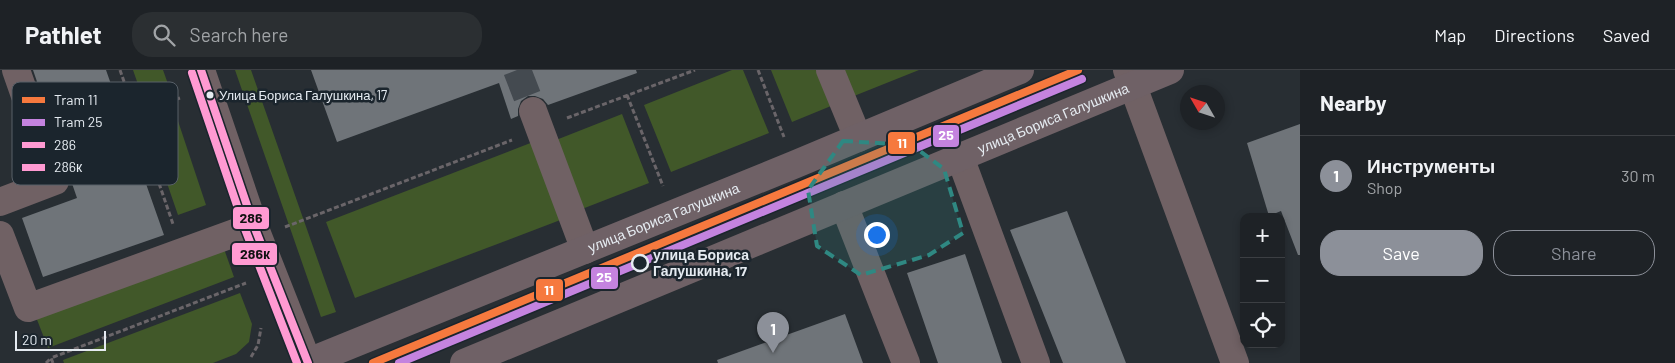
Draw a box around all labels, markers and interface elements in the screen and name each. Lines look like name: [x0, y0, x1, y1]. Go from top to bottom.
search box: [132, 12, 482, 57]
text: Pathlet: [25, 20, 102, 49]
icon: search: [150, 21, 178, 49]
text: Search here: [190, 23, 288, 46]
text: Map: [1434, 24, 1466, 46]
text: Directions: [1494, 24, 1575, 46]
text: Saved: [1603, 24, 1650, 46]
street label: улица Бориса Галушкина: [975, 79, 1131, 157]
legend: [12, 82, 178, 185]
north arrow: [1180, 85, 1225, 130]
place label: Улица Бориса Галушкина, 17: [219, 87, 387, 103]
marker: Улица Бориса Галушкина, 17: [205, 90, 215, 100]
text: Nearby: [1320, 90, 1386, 115]
text: Tram 11: [54, 91, 98, 108]
text: Tram 25: [54, 113, 103, 130]
line badge: 25: [932, 124, 960, 148]
text: 25: [938, 126, 954, 143]
line badge: 11: [887, 131, 916, 155]
text: 11: [897, 134, 907, 151]
text: 286: [54, 136, 76, 153]
text: Инструменты: [1367, 154, 1495, 177]
text: 286к: [54, 158, 83, 175]
text: 1: [1333, 166, 1339, 185]
text: 30 m: [1621, 166, 1655, 185]
text: Shop: [1367, 178, 1402, 197]
street label: улица Бориса Галушкина: [585, 179, 742, 256]
line badge: 286: [232, 206, 270, 230]
text: 286: [240, 209, 263, 226]
map controls: [1240, 213, 1285, 348]
button: +: [1240, 213, 1285, 258]
your location: [864, 222, 890, 248]
button: Save: [1320, 230, 1483, 276]
button: Share: [1493, 230, 1655, 276]
line badge: 286к: [231, 242, 278, 266]
text: 286к: [240, 245, 271, 262]
place label: улица Бориса Галушкина, 17: [653, 246, 749, 279]
marker: улица Бориса Галушкина, 17: [631, 254, 649, 272]
button: −: [1240, 258, 1285, 303]
line badge: 25: [590, 266, 619, 290]
text: 25: [596, 268, 612, 285]
line badge: 11: [535, 278, 564, 302]
text: 11: [544, 281, 554, 298]
button: locate: [1240, 303, 1285, 348]
pin: 1: [757, 312, 789, 353]
scale bar: [15, 328, 106, 351]
text: 20 m: [22, 331, 52, 348]

